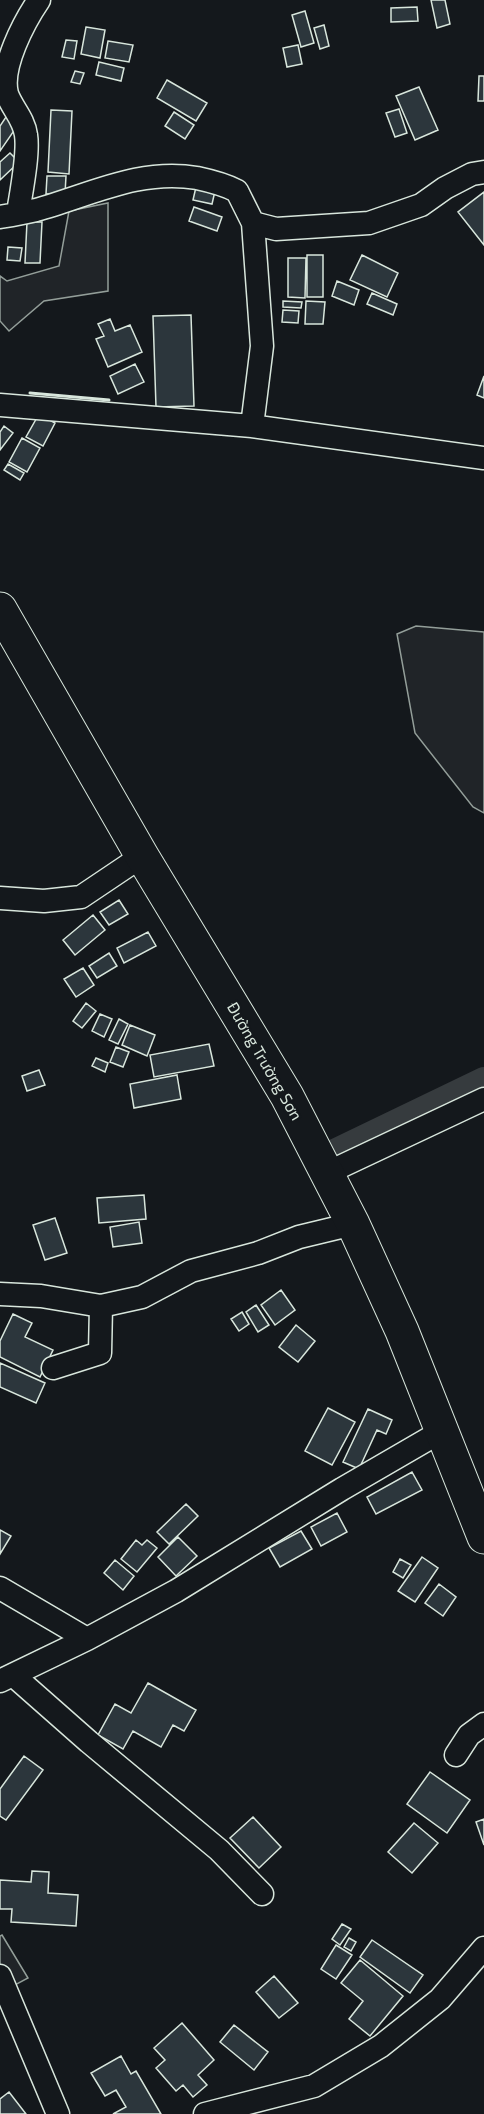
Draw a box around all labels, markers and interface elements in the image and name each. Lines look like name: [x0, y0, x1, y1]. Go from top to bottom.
street label: Đường Trường Sơn: [224, 998, 307, 1123]

